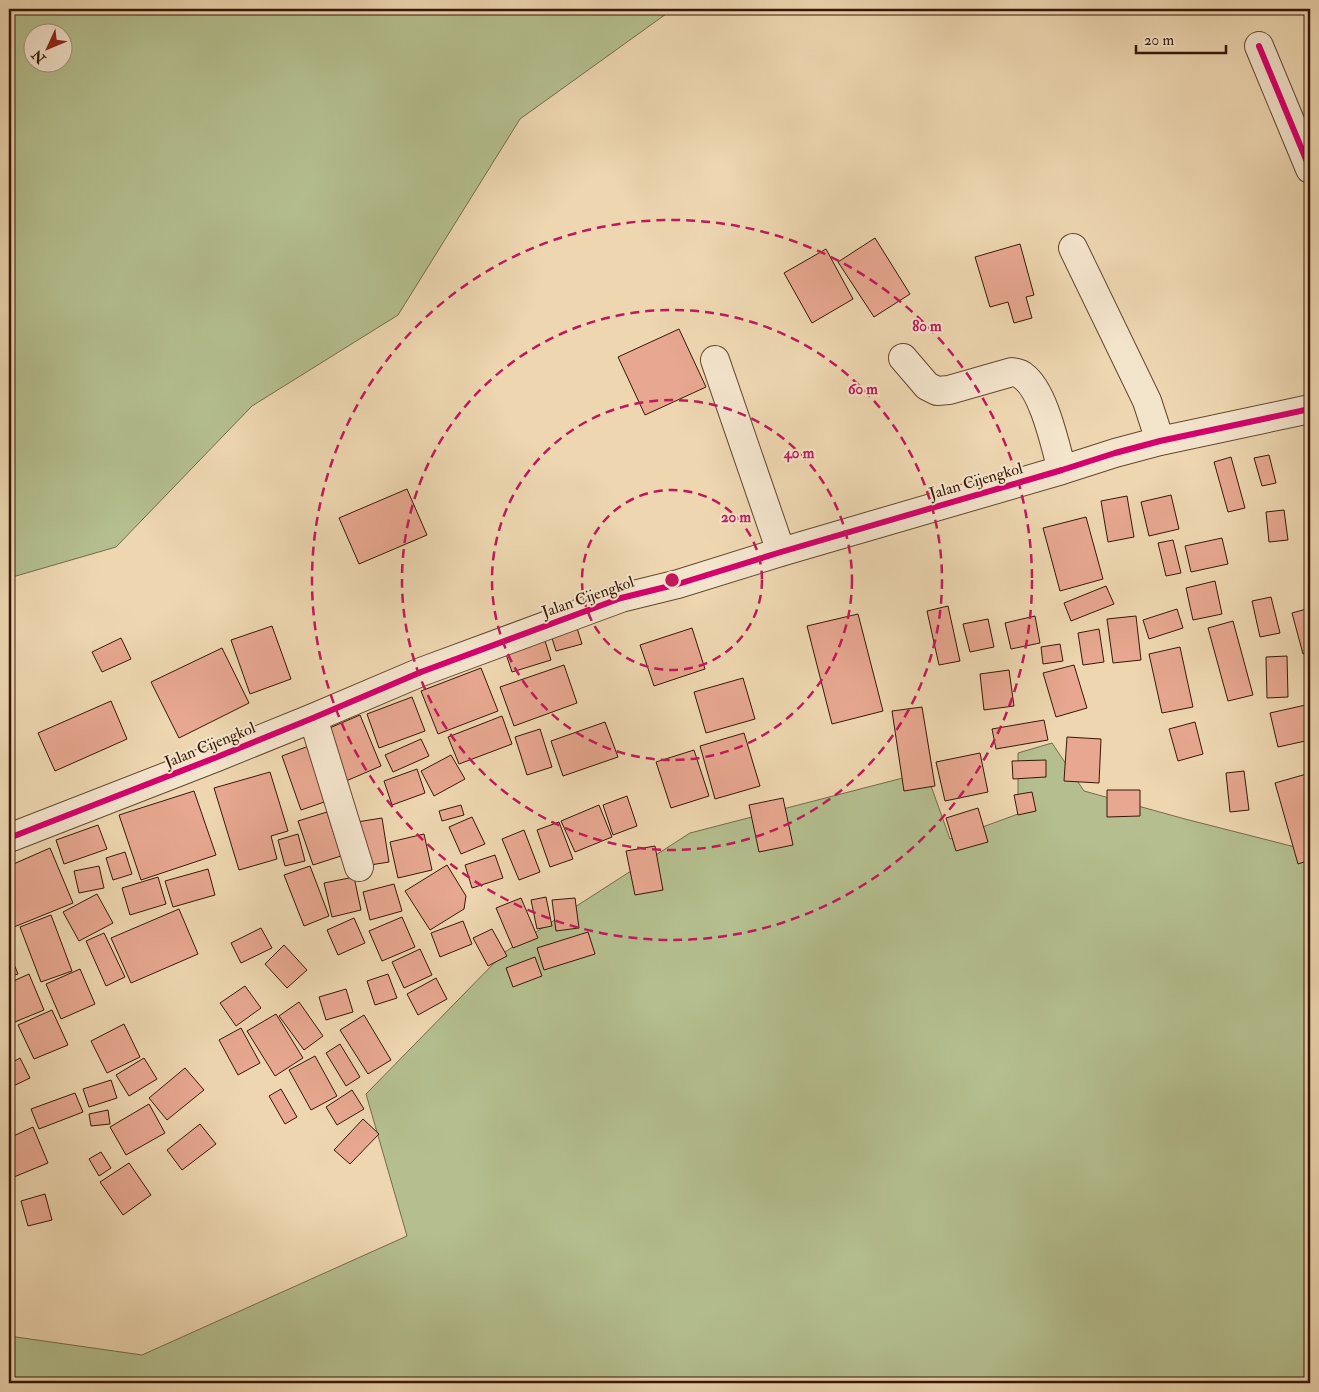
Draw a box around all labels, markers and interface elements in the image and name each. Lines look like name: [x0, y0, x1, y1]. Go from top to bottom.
north arrow: [22, 22, 72, 72]
scale bar: [1136, 22, 1226, 54]
text: 20 m: [1144, 31, 1174, 50]
text: N: [28, 46, 50, 68]
text: 80 m: [912, 317, 942, 336]
text: 60 m: [848, 380, 878, 399]
text: 40 m: [783, 444, 815, 463]
street label: Jalan Cijengkol: [926, 458, 1025, 505]
text: 20 m: [721, 508, 751, 527]
centre of rings: [663, 571, 681, 589]
street label: Jalan Cijengkol: [538, 572, 637, 623]
street label: Jalan Cijengkol: [161, 718, 259, 774]

